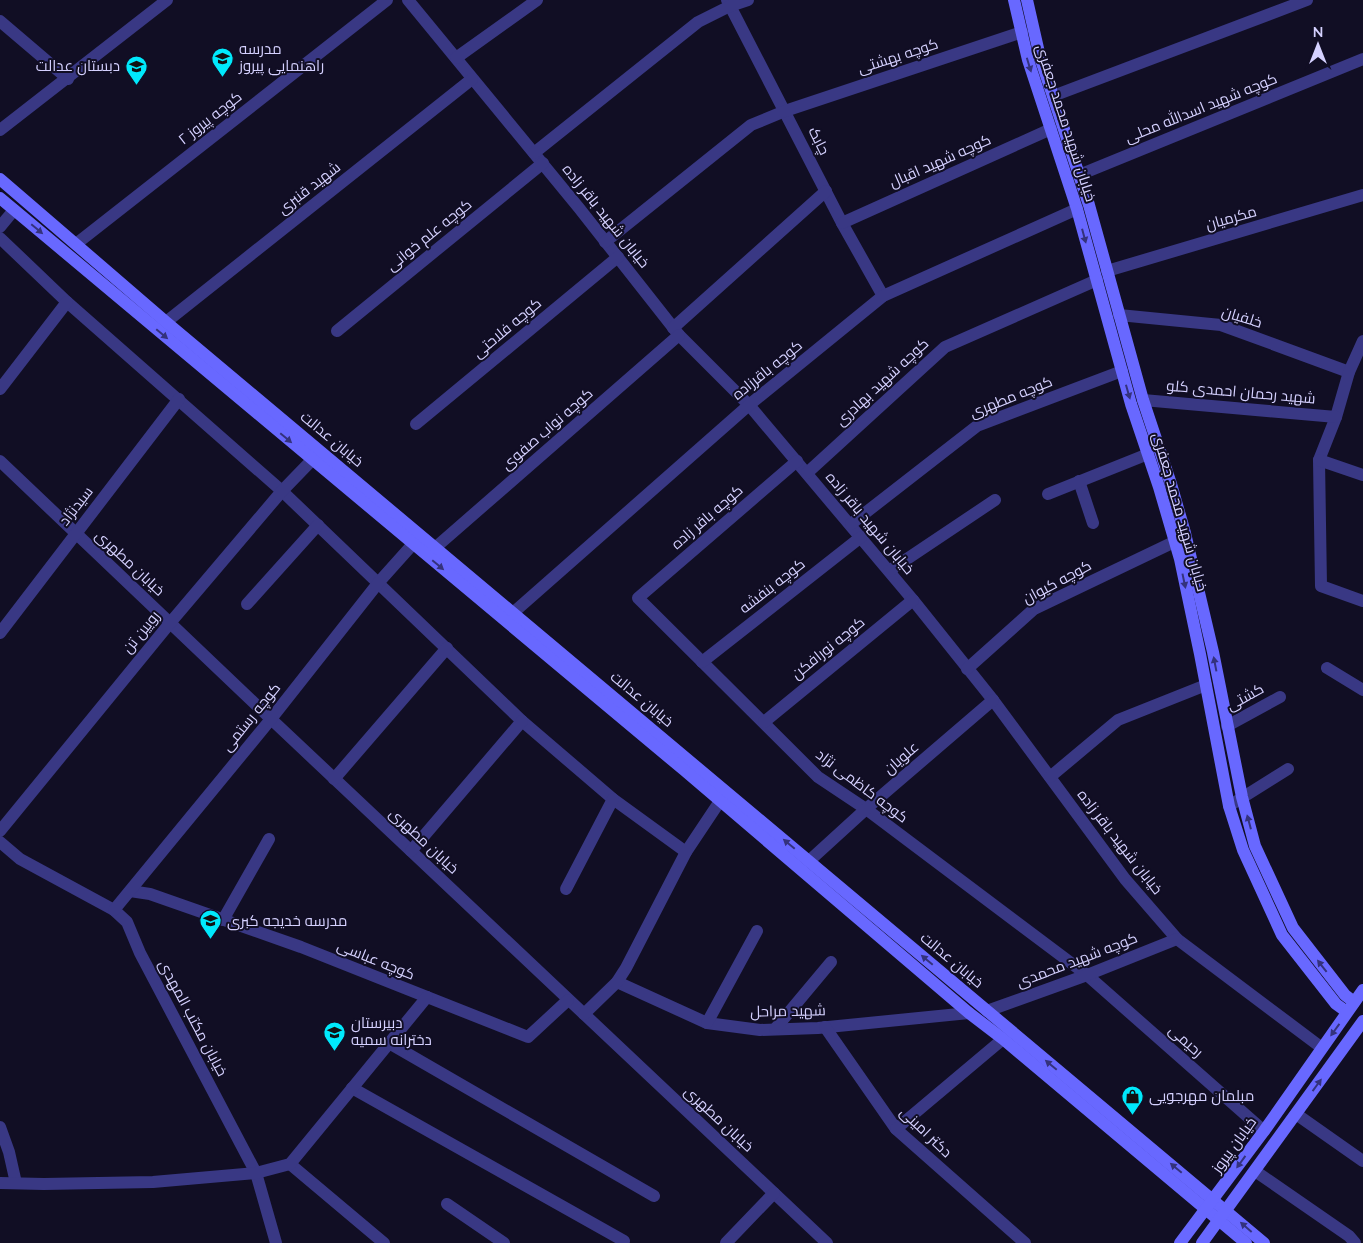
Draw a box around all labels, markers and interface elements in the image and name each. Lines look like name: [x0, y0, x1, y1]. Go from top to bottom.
north arrow: [1293, 20, 1343, 70]
text: N: [1313, 23, 1323, 41]
street label: کوچه بهشتی: [855, 34, 941, 78]
place label: مدرسه راهنمایی پیروز: [238, 39, 324, 76]
street label: خیابان شهید محمد جعفری: [1031, 42, 1101, 204]
school or university icon: مدرسه راهنمایی پیروز: [211, 46, 235, 77]
school or university icon: دبستان عدالت: [124, 54, 148, 85]
place label: دبستان عدالت: [36, 56, 120, 76]
one-way arrow: [1026, 57, 1034, 72]
street label: کوچه شهید اسدالله محلی: [1122, 68, 1280, 148]
street label: کوچه پیروز ۲: [174, 87, 246, 149]
street label: چابک: [804, 124, 834, 158]
street label: کوچه شهید اقبال: [886, 130, 994, 192]
street label: شهید قنبری: [273, 157, 345, 219]
street label: خیابان شهید باقر زاده: [558, 160, 654, 272]
street label: کوچه علم خوانی: [382, 194, 476, 276]
street label: مکرمیان: [1203, 201, 1259, 235]
one-way arrow: [31, 224, 44, 235]
one-way arrow: [1081, 228, 1089, 243]
street label: کوچه فلاحتی: [468, 293, 546, 363]
street label: خلفیان: [1219, 301, 1265, 333]
one-way arrow: [155, 328, 167, 340]
street label: کوچه شهید بهادری: [831, 334, 933, 430]
street label: کوچه باقرزاده: [728, 335, 806, 405]
street label: کوچه مطهری: [967, 371, 1055, 423]
street label: شهید رحمان احمدی کلو: [1165, 376, 1317, 408]
street label: کوچه نواب صفوی: [497, 384, 597, 474]
one-way arrow: [1125, 385, 1133, 400]
street label: خیابان عدالت: [296, 407, 368, 471]
street label: خیابان شهید محمد جعفری: [1148, 430, 1212, 594]
one-way arrow: [280, 433, 293, 444]
street label: خیابان شهید باقر زاده: [821, 468, 919, 578]
street label: کوچه باقر زاده: [667, 480, 747, 554]
street label: سیدنژاد: [54, 482, 97, 529]
street label: خیابان مطهری: [91, 526, 169, 600]
street label: کوچه بنفشه: [735, 554, 809, 618]
street label: کوچه کیوان: [1019, 555, 1095, 609]
one-way arrow: [431, 559, 444, 570]
one-way arrow: [1181, 574, 1189, 590]
street label: رویین تن: [118, 606, 164, 658]
street label: کوچه نورافکن: [787, 612, 869, 684]
one-way arrow: [1210, 655, 1218, 671]
street label: خیابان عدالت: [606, 667, 678, 731]
street label: کوچه رستمی: [217, 678, 285, 756]
street label: کشتی: [1223, 679, 1267, 715]
street label: علویان: [879, 737, 923, 779]
street label: کوچه کاظمی نژاد: [812, 745, 912, 827]
street label: خیابان شهید باقر زاده: [1073, 785, 1167, 899]
street label: خیابان مطهری: [385, 804, 463, 878]
one-way arrow: [1244, 815, 1252, 830]
one-way arrow: [783, 839, 795, 850]
school or university icon: مدرسه خدیجه کبری: [199, 909, 223, 940]
place label: مدرسه خدیجه کبری: [227, 911, 347, 931]
street label: خیابان عدالت: [916, 928, 988, 992]
street label: کوچه شهید محمدی: [1014, 928, 1140, 992]
street label: کوچه عباسی: [334, 935, 418, 985]
one-way arrow: [921, 954, 933, 966]
street label: خیابان مکتب المهدی: [154, 956, 232, 1080]
one-way arrow: [1317, 960, 1328, 973]
street label: شهید مراحل: [750, 1000, 826, 1022]
place label: دبیرستان دخترانه سمیه: [351, 1013, 432, 1049]
school or university icon: دبیرستان دخترانه سمیه: [323, 1020, 347, 1051]
street label: رحیمی: [1164, 1020, 1208, 1062]
one-way arrow: [1330, 1023, 1340, 1036]
one-way arrow: [1045, 1059, 1058, 1070]
one-way arrow: [1312, 1078, 1322, 1092]
street label: خیابان مطهری: [680, 1082, 758, 1156]
shop icon: مبلمان مهرجویی: [1121, 1084, 1145, 1115]
place label: مبلمان مهرجویی: [1149, 1086, 1254, 1106]
street label: دکتر امینی: [896, 1102, 956, 1162]
street label: خیابان پیروز: [1206, 1113, 1261, 1178]
one-way arrow: [1236, 1155, 1246, 1169]
one-way arrow: [1170, 1163, 1183, 1174]
one-way arrow: [1239, 1221, 1252, 1232]

